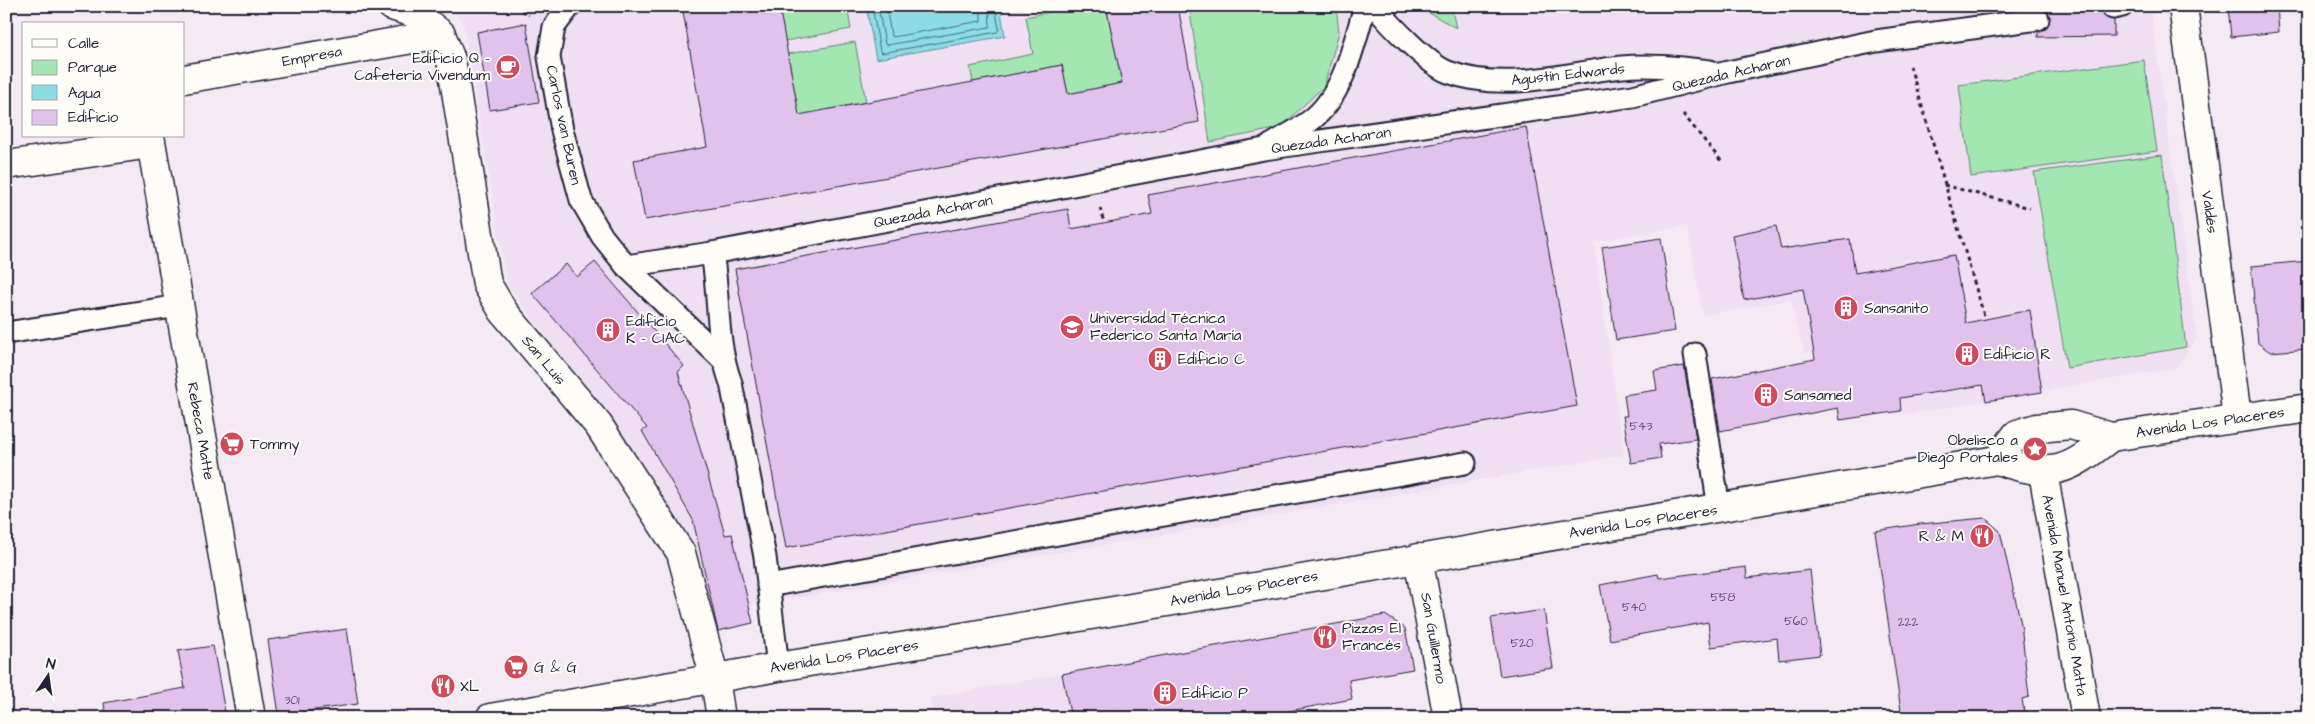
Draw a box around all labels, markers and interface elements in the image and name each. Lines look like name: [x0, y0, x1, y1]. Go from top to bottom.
legend: [22, 22, 185, 138]
text: Calle: [68, 33, 99, 54]
street label: Empresa: [280, 41, 344, 72]
place label: Edificio Q - Cafetería Vivendum: [354, 48, 490, 86]
street label: Quezada Acharan: [1670, 50, 1793, 97]
cafe icon: Edificio Q - Cafetería Vivendum: [495, 54, 521, 80]
text: Parque: [68, 57, 117, 78]
street label: Agustín Edwards: [1510, 58, 1626, 92]
street label: Carlos van Buren: [541, 63, 587, 187]
text: Agua: [68, 83, 101, 105]
text: Edificio: [68, 107, 119, 128]
street label: Quezada Acharan: [1270, 122, 1393, 159]
street label: Valdés: [2196, 189, 2223, 235]
street label: Quezada Acharan: [872, 190, 995, 233]
building icon: Sansanito: [1833, 295, 1859, 321]
place label: Sansanito: [1864, 298, 1929, 319]
place label: Universidad Técnica Federico Santa María: [1090, 308, 1242, 346]
place label: Edificio K - CIAC: [626, 311, 685, 349]
school or university icon: Universidad Técnica Federico Santa María: [1059, 314, 1085, 340]
building icon: Edificio K - CIAC: [595, 317, 621, 343]
street label: San Luis: [517, 331, 571, 390]
building icon: Edificio R: [1954, 341, 1980, 367]
place label: Edificio R: [1984, 344, 2051, 365]
building icon: Edificio C: [1147, 346, 1173, 372]
place label: Edificio C: [1178, 349, 1245, 370]
street label: Rebeca Matte: [182, 381, 219, 482]
building icon: Sansamed: [1753, 382, 1779, 408]
place label: Sansamed: [1784, 385, 1852, 406]
street label: Avenida Los Placeres: [2134, 402, 2286, 443]
house number: 543: [1630, 418, 1652, 435]
place label: Obelisco a Diego Portales: [1918, 430, 2018, 469]
supermarket icon: Tommy: [219, 431, 245, 457]
place label: Tommy: [250, 434, 299, 456]
place icon: Obelisco a Diego Portales: [2022, 436, 2048, 462]
street label: Avenida Manuel Antonio Matta: [2036, 493, 2093, 698]
street label: Avenida Los Placeres: [1567, 499, 1719, 544]
restaurant icon: R & M: [1969, 523, 1995, 549]
place label: R & M: [1919, 526, 1964, 547]
street label: Avenida Los Placeres: [1168, 565, 1320, 612]
house number: 558: [1711, 589, 1736, 606]
street label: San Guillermo: [1415, 591, 1452, 686]
house number: 540: [1622, 599, 1647, 616]
house number: 560: [1784, 613, 1808, 630]
house number: 222: [1898, 614, 1918, 631]
place label: Pizzas El Francés: [1342, 618, 1401, 656]
restaurant icon: Pizzas El Francés: [1312, 624, 1338, 650]
street label: Avenida Los Placeres: [768, 634, 920, 679]
house number: 520: [1511, 635, 1534, 652]
north arrow: [22, 652, 72, 702]
text: N: [44, 654, 57, 675]
supermarket icon: G & G: [503, 654, 529, 680]
place label: G & G: [534, 657, 577, 678]
restaurant icon: XL: [430, 673, 456, 699]
place label: XL: [460, 676, 480, 697]
building icon: Edificio P: [1152, 680, 1178, 706]
place label: Edificio P: [1182, 683, 1248, 704]
house number: 301: [284, 692, 300, 709]

